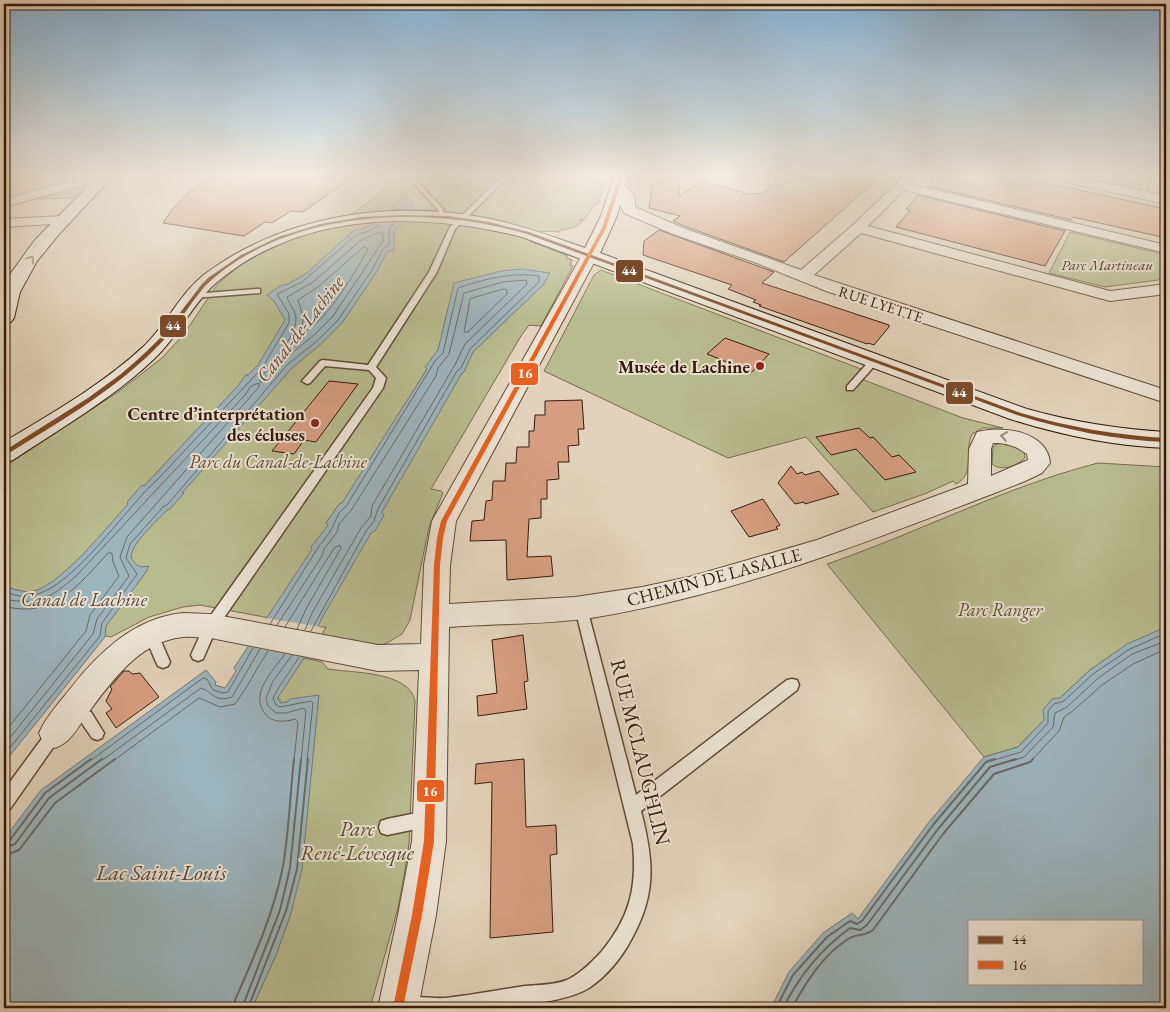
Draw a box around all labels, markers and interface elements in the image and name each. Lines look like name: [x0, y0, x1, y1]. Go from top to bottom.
one-way arrow: [25, 255, 34, 265]
park label: Parc Martineau: [1061, 255, 1153, 274]
line badge: 44: [615, 259, 644, 283]
text: 44: [622, 261, 637, 279]
water label: Canal-de-Lachine: [250, 270, 350, 387]
street label: RUE LYETTE: [836, 281, 926, 327]
line badge: 44: [159, 314, 187, 338]
text: 44: [166, 316, 181, 334]
place label: Musée de Lachine: [618, 355, 750, 378]
marker: Musée de Lachine: [754, 360, 766, 372]
line badge: 16: [510, 362, 539, 386]
text: 16: [518, 364, 533, 382]
line badge: 44: [945, 381, 974, 405]
text: 44: [952, 383, 967, 401]
place label: Centre d’interprétation des écluses: [128, 402, 305, 446]
marker: Centre d’interprétation des écluses: [309, 417, 321, 429]
one-way arrow: [1000, 431, 1008, 442]
park label: Parc du Canal-de-Lachine: [189, 450, 368, 473]
street label: CHEMIN DE LASALLE: [624, 543, 804, 611]
water label: Canal de Lachine: [21, 587, 148, 612]
park label: Parc Ranger: [958, 598, 1044, 622]
street label: RUE MCLAUGHLIN: [605, 656, 677, 848]
line badge: 16: [416, 779, 445, 803]
text: 16: [423, 782, 438, 800]
park label: Parc René-Lévesque: [300, 815, 415, 867]
water label: Lac Saint-Louis: [95, 858, 227, 887]
legend: [968, 920, 1142, 984]
text: 44: [1012, 929, 1027, 948]
text: 16: [1012, 955, 1026, 974]

